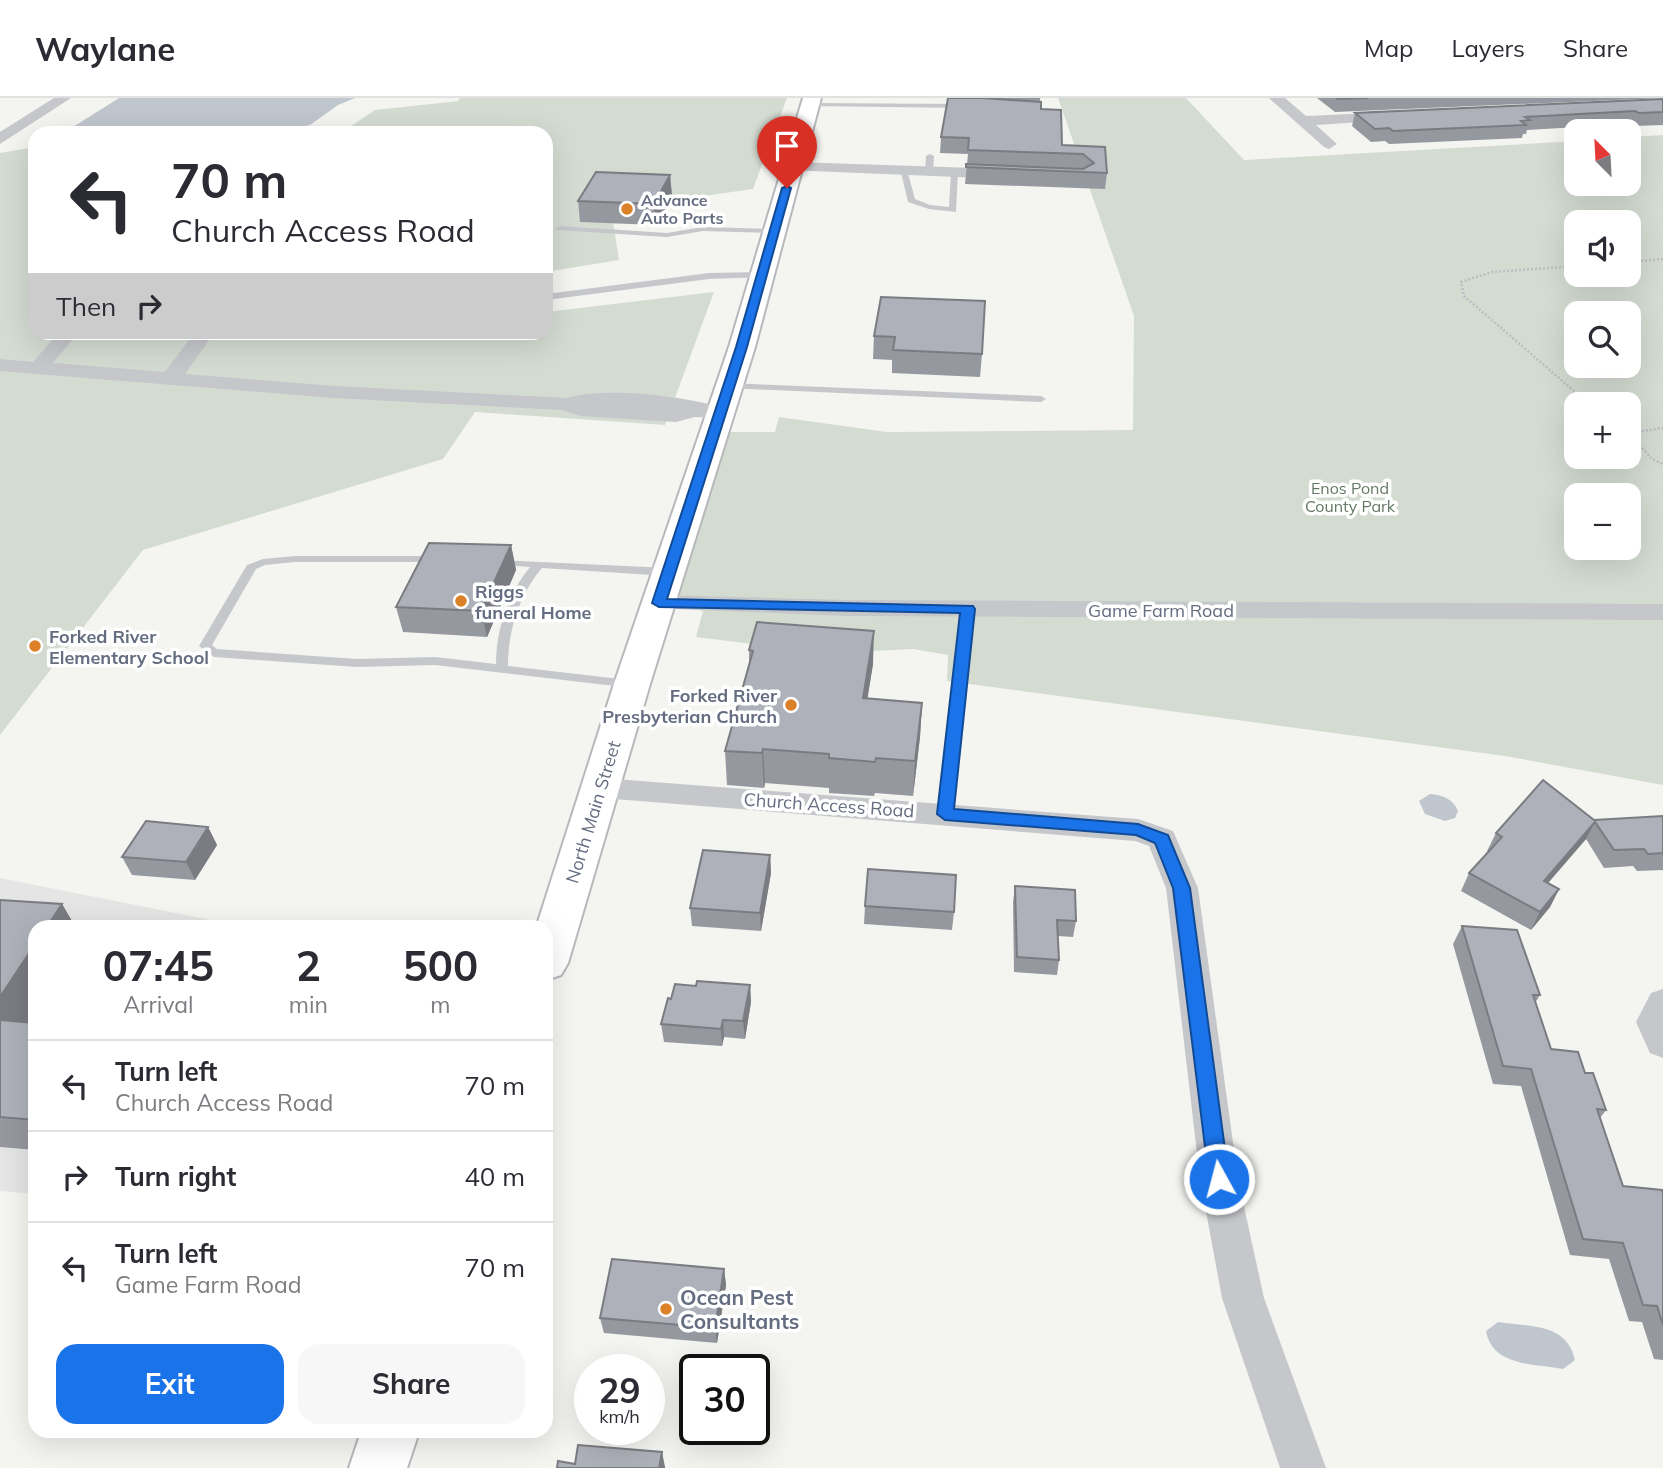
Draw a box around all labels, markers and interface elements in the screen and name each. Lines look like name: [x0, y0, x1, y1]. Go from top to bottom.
text: Waylane: [35, 28, 175, 69]
text: Map: [1364, 33, 1413, 63]
text: Layers: [1451, 33, 1525, 63]
text: Share: [1563, 33, 1628, 63]
pin: [757, 116, 817, 188]
north arrow: [1564, 119, 1642, 196]
map controls: [1564, 119, 1641, 560]
icon: arrive: [768, 127, 806, 165]
text: 70 m: [171, 149, 287, 210]
icon: left: [56, 154, 147, 245]
place label: Advance Auto Parts: [641, 190, 723, 228]
marker: Advance Auto Parts: [619, 201, 635, 217]
text: Church Access Road: [171, 210, 475, 250]
button: sound: [1564, 210, 1641, 287]
icon: right: [130, 287, 168, 325]
text: Then: [56, 290, 116, 323]
button: search: [1564, 301, 1641, 378]
button: +: [1564, 392, 1641, 469]
park label: Enos Pond County Park: [1305, 478, 1396, 516]
button: −: [1564, 483, 1641, 560]
place label: Riggs funeral Home: [475, 580, 592, 624]
marker: Riggs funeral Home: [453, 593, 469, 609]
street label: Game Farm Road: [1088, 599, 1234, 622]
place label: Forked River Elementary School: [49, 625, 209, 669]
marker: Forked River Elementary School: [27, 638, 43, 654]
place label: Forked River Presbyterian Church: [602, 684, 778, 728]
marker: Forked River Presbyterian Church: [783, 697, 799, 713]
street label: North Main Street: [560, 738, 626, 886]
street label: Church Access Road: [743, 788, 915, 822]
text: 07:45: [103, 939, 214, 992]
text: 2: [296, 939, 321, 992]
text: 500: [403, 939, 478, 992]
text: Arrival: [123, 990, 194, 1019]
text: min: [289, 990, 328, 1019]
text: m: [430, 990, 451, 1019]
text: Turn left: [115, 1055, 217, 1088]
icon: left: [56, 1067, 94, 1105]
text: 70 m: [464, 1069, 525, 1102]
text: Church Access Road: [115, 1088, 333, 1117]
position arrow: [1182, 1142, 1256, 1216]
icon: right: [56, 1158, 94, 1196]
text: Turn right: [115, 1160, 236, 1193]
text: 40 m: [464, 1160, 525, 1193]
text: Turn left: [115, 1237, 217, 1270]
icon: left: [56, 1249, 94, 1287]
text: 70 m: [464, 1251, 525, 1284]
text: Game Farm Road: [115, 1270, 302, 1299]
place label: Ocean Pest Consultants: [680, 1284, 799, 1334]
marker: Ocean Pest Consultants: [658, 1301, 674, 1317]
button: Exit: [56, 1344, 284, 1424]
button: Share: [298, 1344, 525, 1424]
speed limit sign: 30: [679, 1354, 770, 1445]
text: 29: [598, 1368, 641, 1412]
text: km/h: [599, 1405, 640, 1428]

